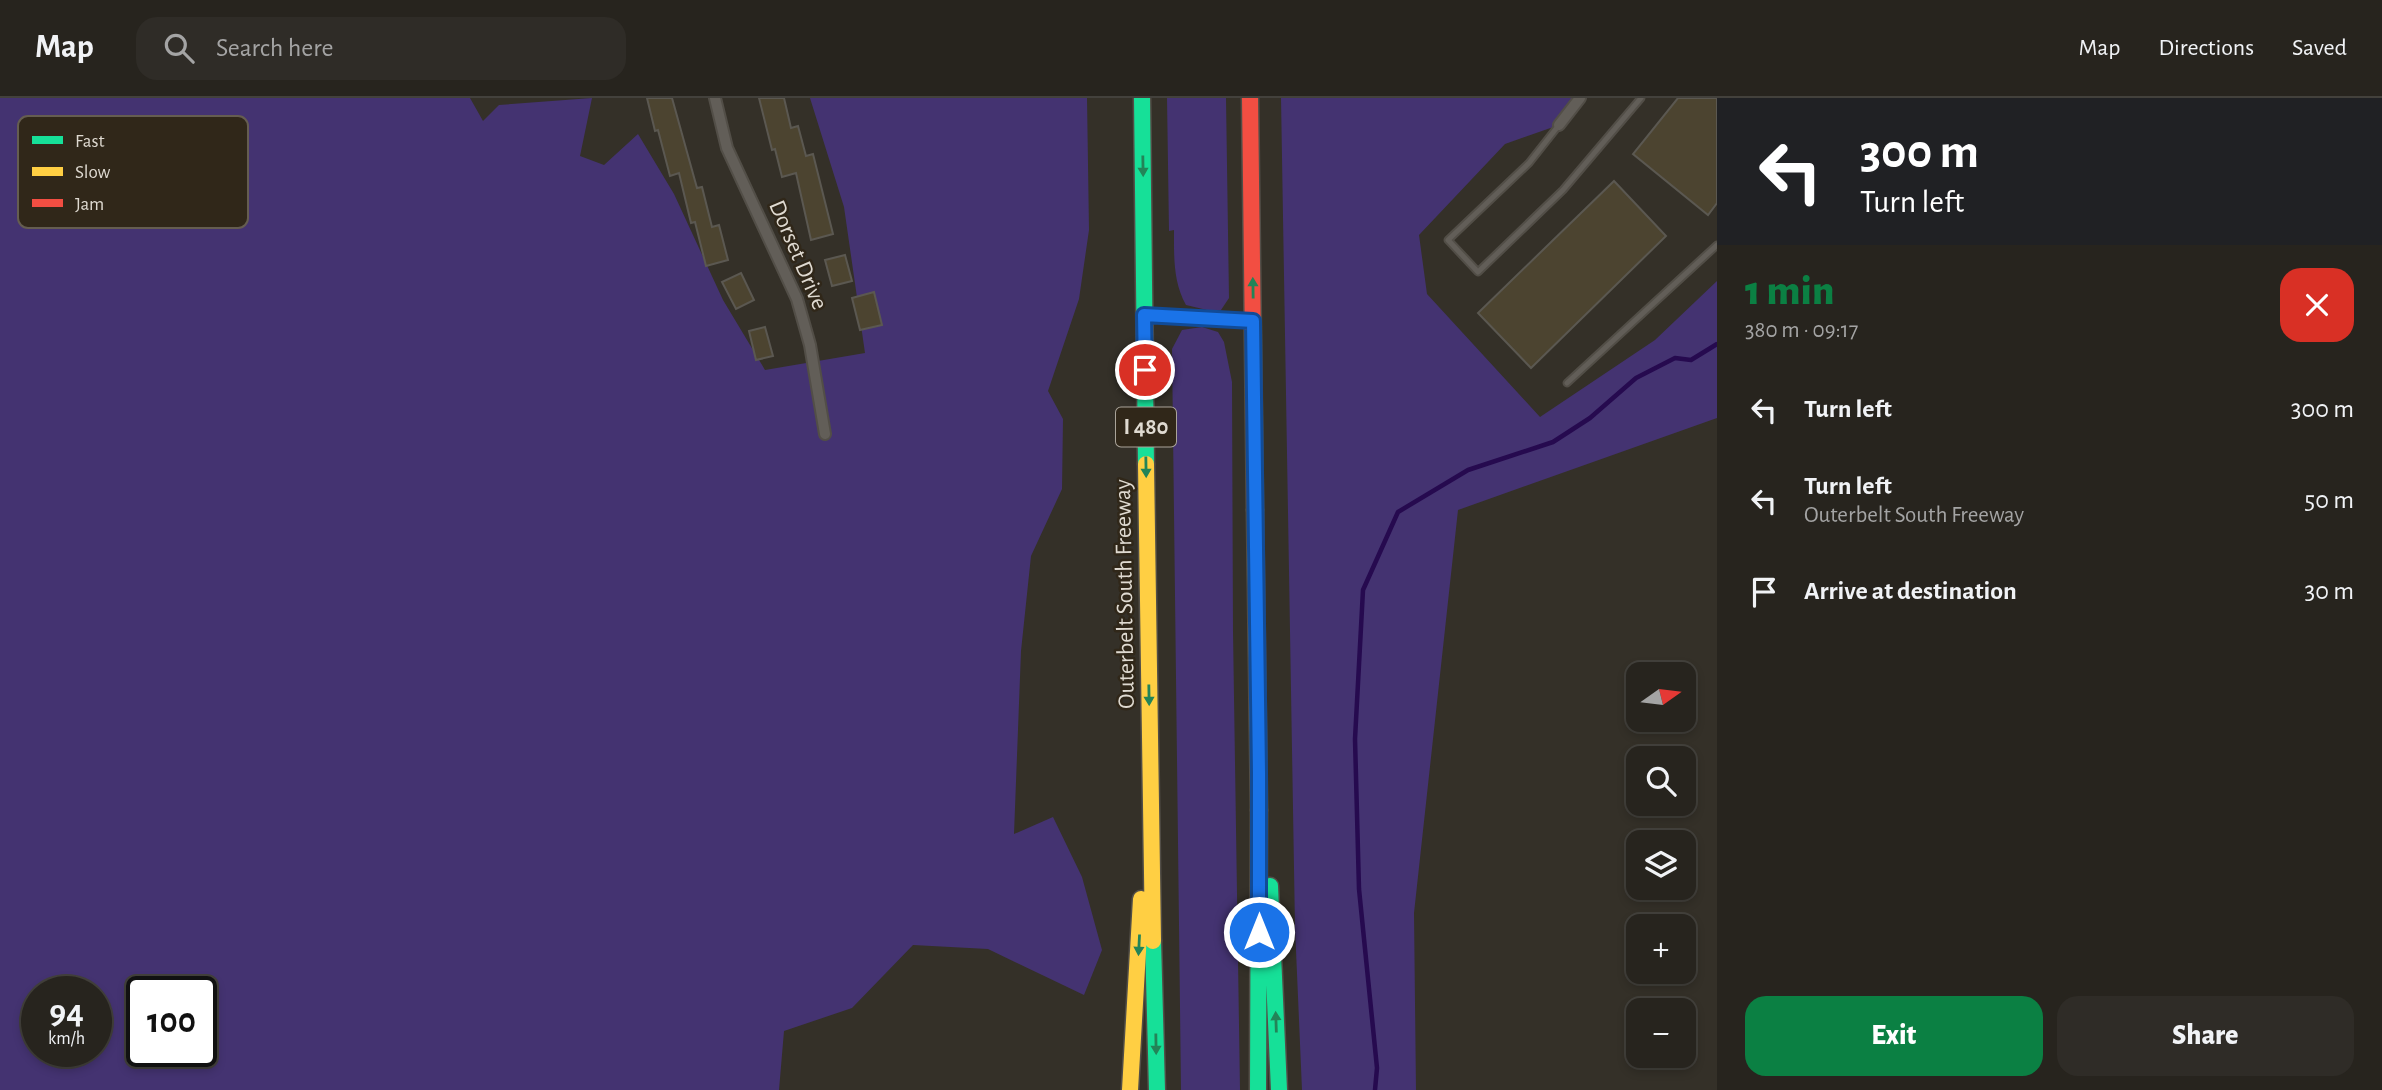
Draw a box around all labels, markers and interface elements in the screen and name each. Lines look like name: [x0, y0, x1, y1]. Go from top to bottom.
search box: [136, 17, 626, 80]
icon: search: [160, 29, 198, 67]
text: Map: [35, 31, 94, 64]
text: Search here: [216, 35, 334, 61]
text: Map: [2078, 36, 2120, 60]
text: Directions: [2158, 36, 2254, 60]
text: Saved: [2292, 36, 2347, 60]
legend: [18, 116, 248, 228]
icon: left: [1745, 126, 1836, 217]
text: 300 m: [1860, 128, 1979, 177]
text: Fast: [75, 132, 105, 151]
one-way arrow: [1137, 155, 1149, 177]
text: Slow: [75, 163, 111, 182]
text: Turn left: [1860, 186, 1964, 218]
text: Jam: [75, 195, 104, 214]
street label: Dorset Drive: [764, 197, 832, 313]
button: close: [2280, 268, 2354, 342]
text: 1 min: [1745, 270, 1834, 312]
one-way arrow: [1247, 277, 1259, 299]
text: 380 m · 09:17: [1745, 319, 1858, 342]
pin: [1115, 340, 1175, 400]
icon: arrive: [1126, 351, 1164, 389]
icon: left: [1745, 391, 1783, 429]
text: Turn left: [1804, 396, 1892, 422]
text: 300 m: [2291, 396, 2354, 422]
road number: I 480: [1116, 408, 1176, 446]
one-way arrow: [1140, 456, 1152, 478]
text: Turn left: [1804, 473, 1892, 499]
street label: Outerbelt South Freeway: [1111, 479, 1139, 709]
icon: left: [1745, 482, 1783, 520]
text: 50 m: [2304, 487, 2354, 513]
text: Outerbelt South Freeway: [1804, 504, 2024, 527]
icon: arrive: [1745, 573, 1783, 611]
text: Arrive at destination: [1804, 578, 2017, 604]
text: 30 m: [2304, 578, 2354, 604]
north arrow: [1626, 662, 1696, 732]
map controls: [1626, 662, 1696, 1068]
one-way arrow: [1143, 684, 1155, 706]
button: search: [1626, 746, 1696, 816]
button: layers: [1626, 830, 1696, 900]
position arrow: [1222, 895, 1296, 969]
button: +: [1626, 914, 1696, 984]
one-way arrow: [1133, 935, 1144, 957]
speed limit sign: 100: [126, 976, 217, 1067]
text: 94: [49, 995, 84, 1030]
button: Exit: [1745, 996, 2043, 1076]
button: Share: [2057, 996, 2354, 1076]
button: −: [1626, 998, 1696, 1068]
one-way arrow: [1271, 1011, 1282, 1033]
text: km/h: [48, 1030, 85, 1048]
one-way arrow: [1151, 1033, 1162, 1055]

